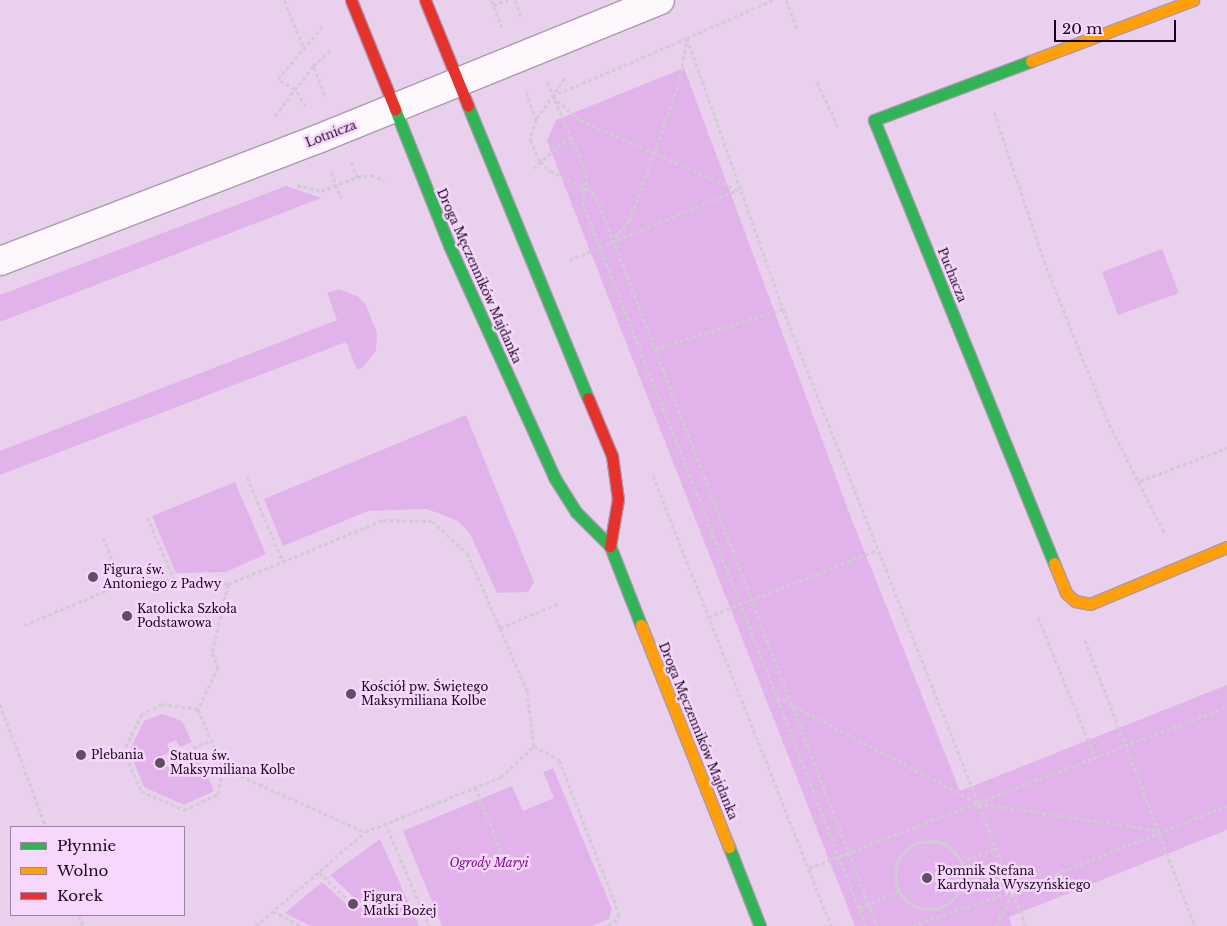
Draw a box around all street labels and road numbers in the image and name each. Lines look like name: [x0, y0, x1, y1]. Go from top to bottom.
street label: Lotnicza: [304, 118, 358, 150]
street label: Droga Męczenników Majdanka: [434, 186, 524, 366]
street label: Puchacza: [935, 246, 969, 304]
street label: Droga Męczenników Majdanka: [656, 640, 740, 822]

